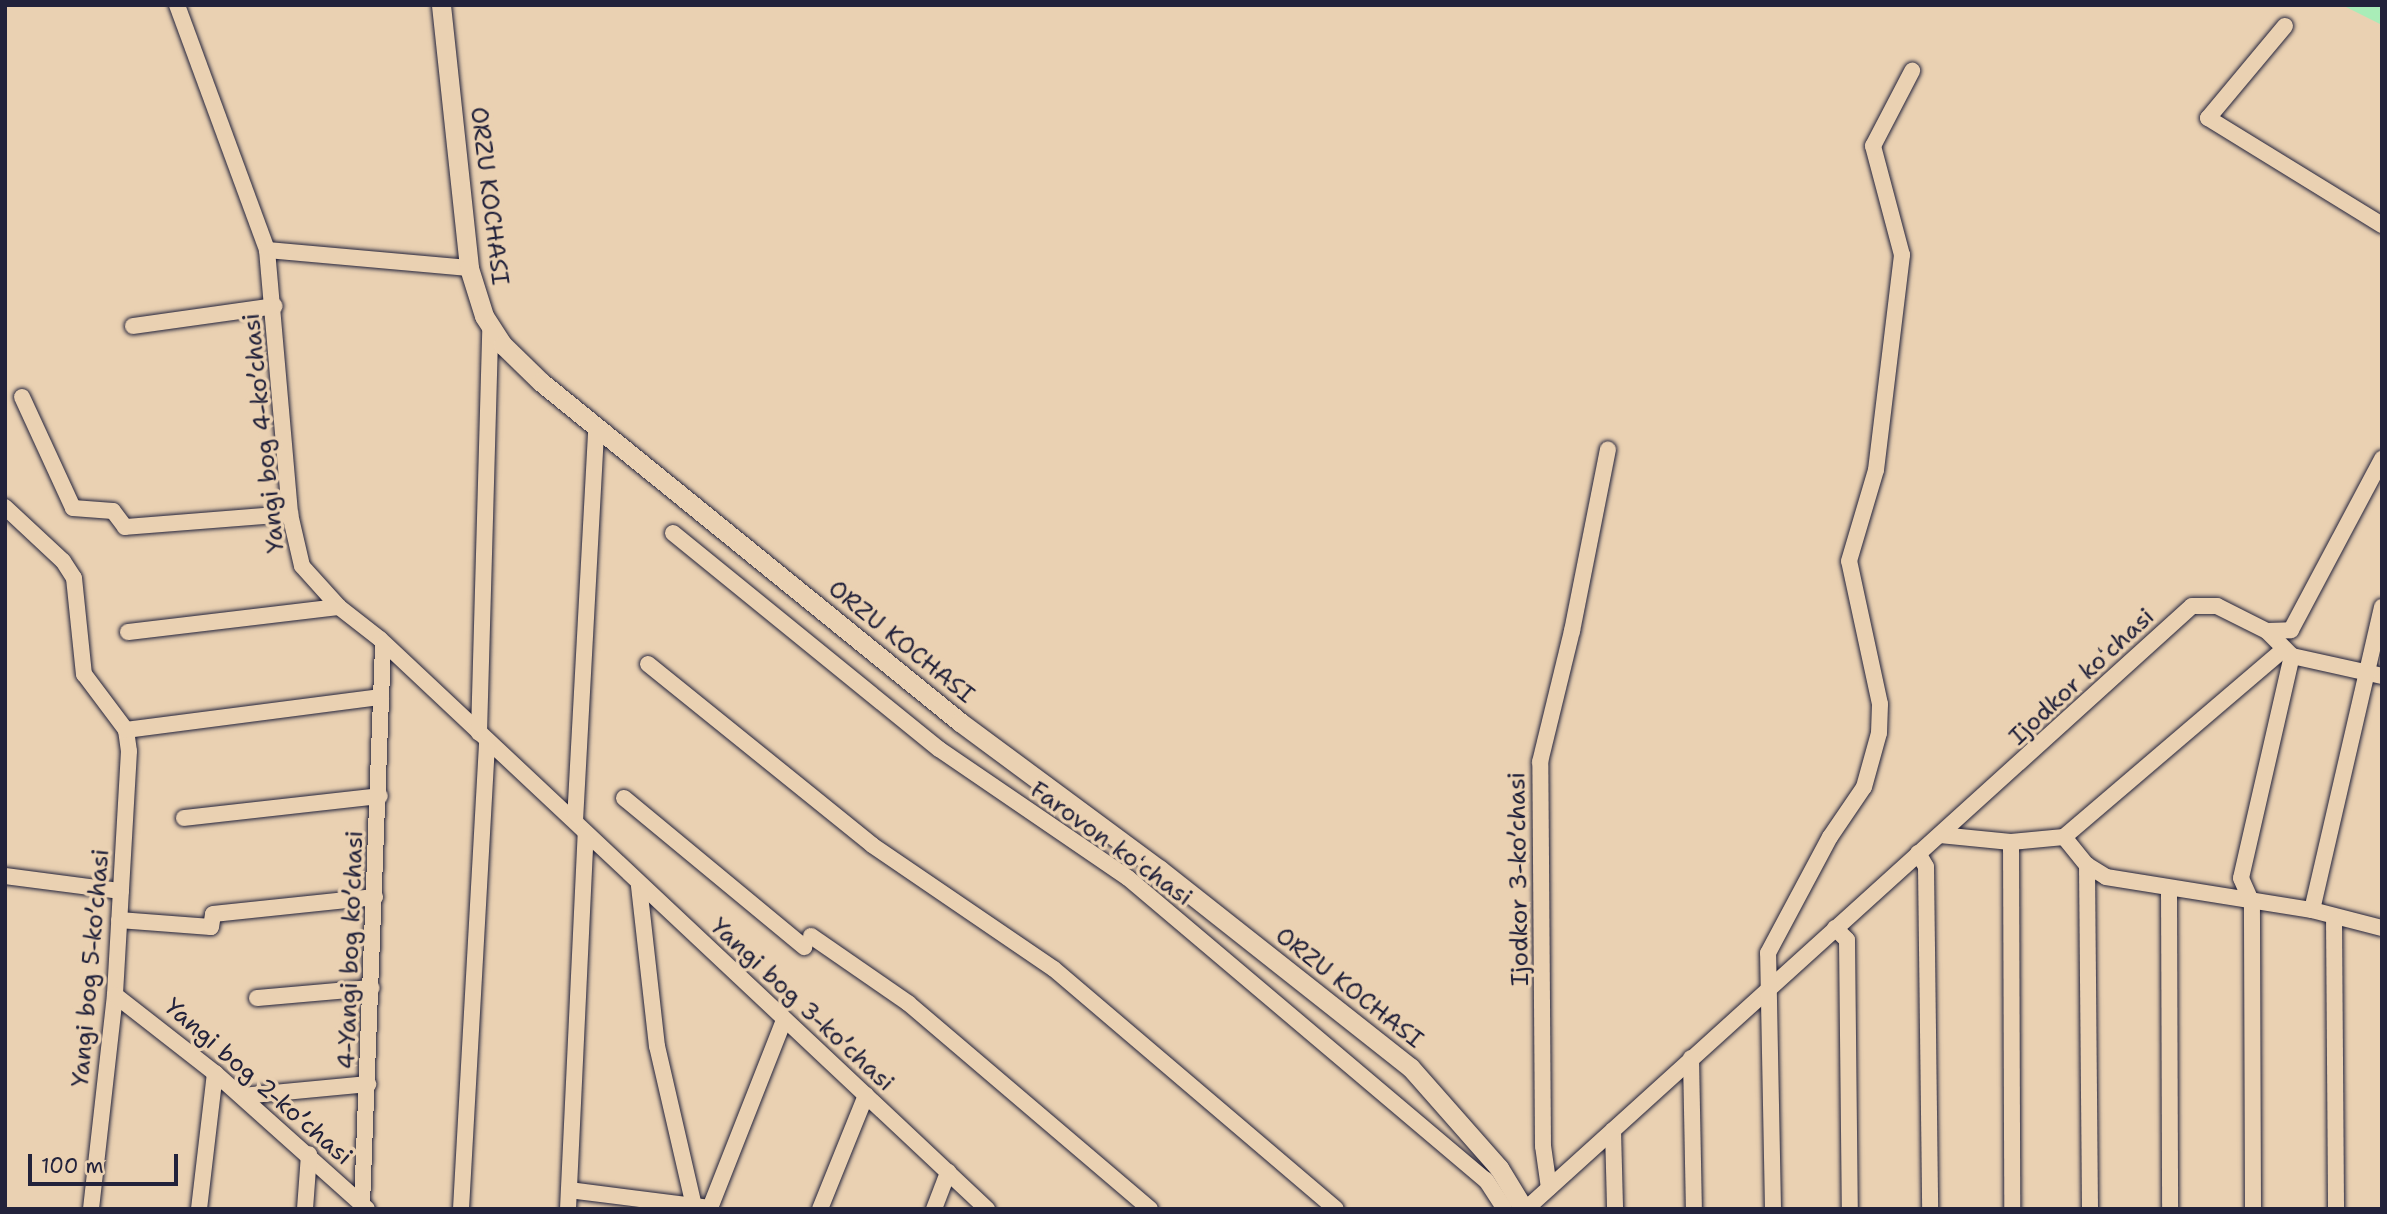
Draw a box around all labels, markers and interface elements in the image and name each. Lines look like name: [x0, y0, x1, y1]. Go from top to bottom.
street label: ORZU KOCHASI: [464, 105, 514, 287]
street label: Yangi bog 4-koʼchasi: [237, 312, 291, 554]
street label: ORZU KOCHASI: [822, 574, 980, 710]
street label: Ijodkor koʻchasi: [2004, 603, 2160, 751]
street label: Ijodkor 3-koʼchasi: [1503, 772, 1535, 986]
street label: Farovon koʻchasi: [1024, 776, 1198, 912]
street label: 4-Yangi bog koʼchasi: [332, 830, 370, 1070]
street label: Yangi bog 5-koʼchasi: [66, 848, 116, 1088]
street label: Yangi bog 3-koʼchasi: [704, 912, 900, 1098]
street label: ORZU KOCHASI: [1269, 921, 1429, 1055]
street label: Yangi bog 2-koʼchasi: [158, 993, 358, 1171]
scale bar: [32, 1140, 182, 1184]
text: 100 m: [41, 1152, 104, 1180]

